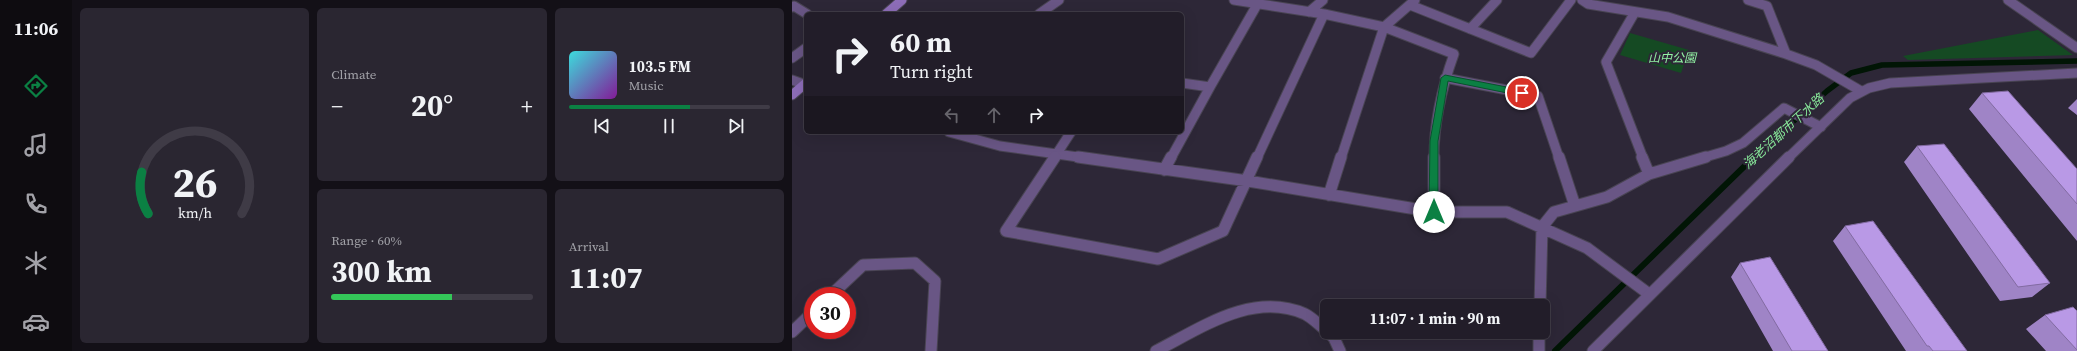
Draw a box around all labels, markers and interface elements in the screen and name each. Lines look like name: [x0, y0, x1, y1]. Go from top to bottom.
text: 11:06: [14, 16, 58, 41]
text: 60 m: [890, 23, 952, 61]
icon: right: [824, 28, 876, 80]
park label: 山中公園: [1648, 50, 1698, 66]
text: 103.5 FM: [629, 56, 691, 77]
text: Turn right: [890, 59, 972, 84]
text: Climate: [331, 66, 376, 83]
icon: directions: [22, 72, 50, 100]
pin: [1505, 76, 1539, 110]
text: Music: [629, 77, 664, 94]
icon: arrive: [1511, 82, 1533, 104]
text: 20°: [411, 85, 453, 126]
water label: 海老沼都市下水路: [1739, 90, 1828, 172]
text: −: [331, 91, 343, 121]
text: +: [521, 91, 533, 121]
icon: left: [941, 104, 963, 126]
icon: ahead: [983, 104, 1005, 126]
icon: right: [1025, 104, 1047, 126]
icon: previous: [591, 115, 613, 137]
icon: pause: [658, 115, 680, 137]
icon: next: [725, 115, 747, 137]
icon: music: [22, 131, 50, 159]
text: 26: [172, 153, 217, 210]
icon: phone: [22, 190, 50, 218]
position arrow: [1413, 191, 1455, 233]
text: km/h: [178, 202, 212, 222]
text: Range · 60%: [331, 232, 402, 249]
text: Arrival: [569, 238, 609, 255]
icon: climate: [22, 249, 50, 277]
text: 300 km: [331, 251, 432, 292]
text: 11:07: [569, 257, 643, 298]
speed limit sign: 30: [804, 287, 856, 339]
icon: car: [22, 308, 50, 336]
text: 11:07 · 1 min · 90 m: [1370, 308, 1500, 329]

